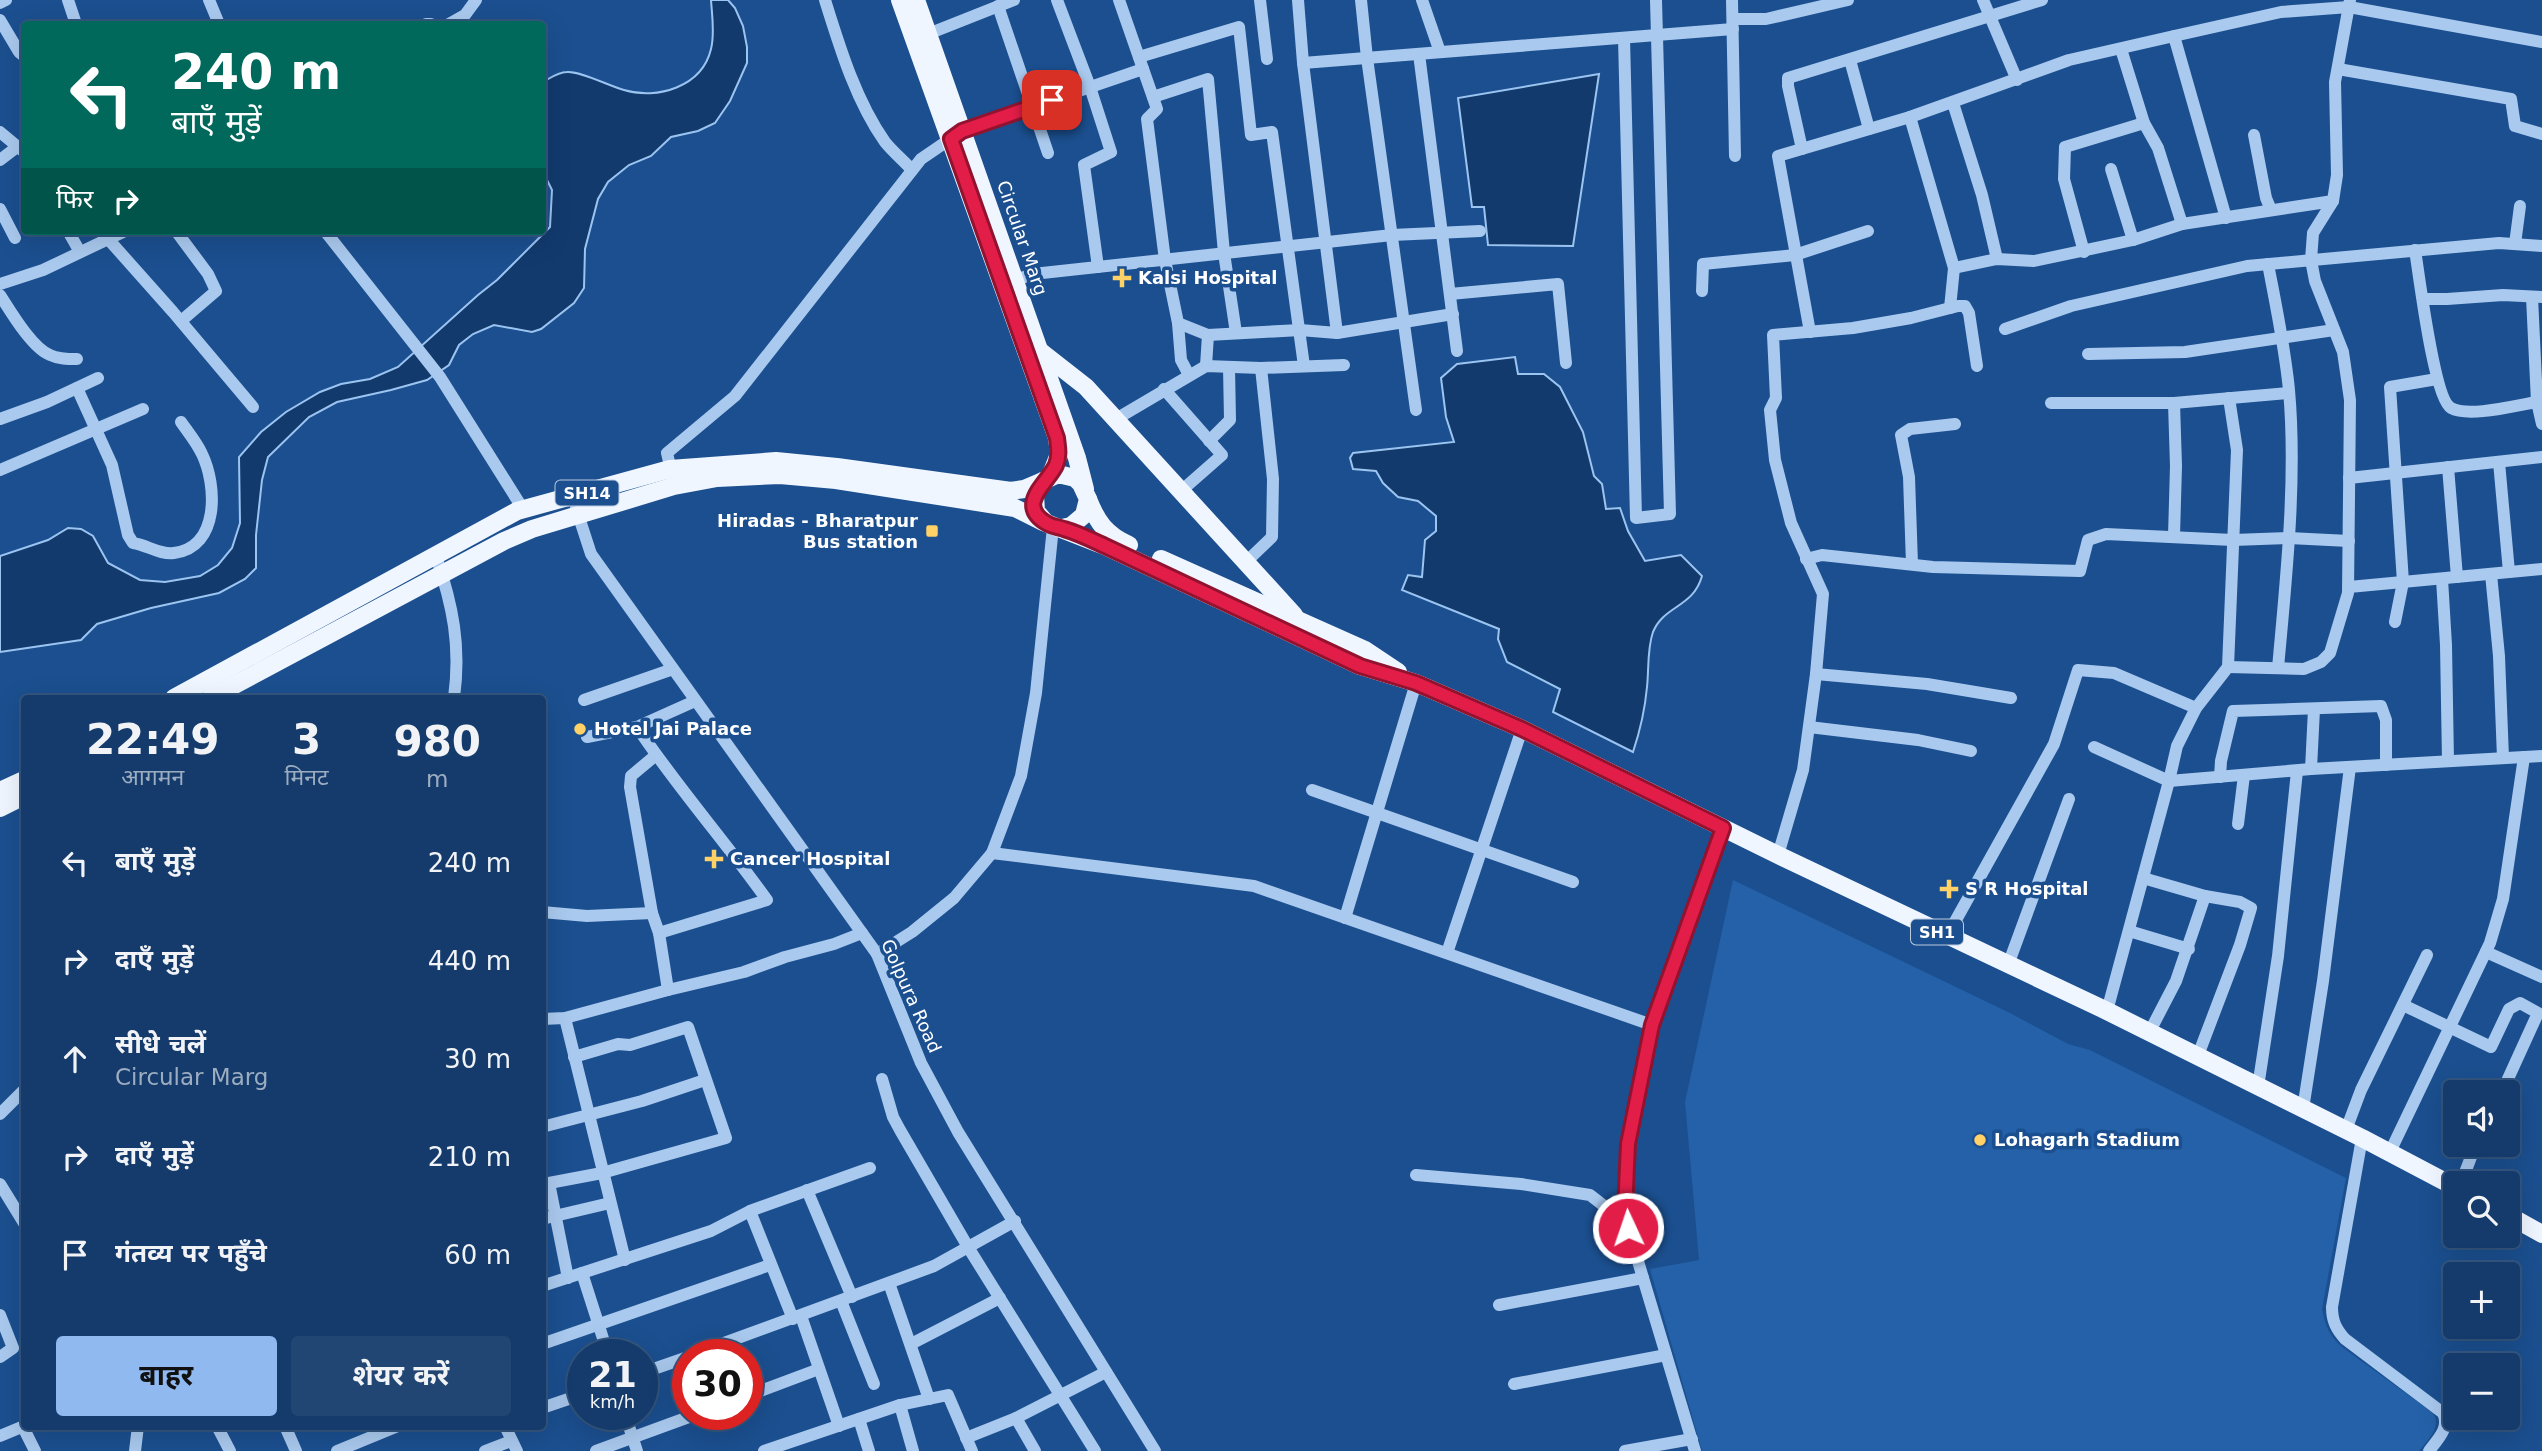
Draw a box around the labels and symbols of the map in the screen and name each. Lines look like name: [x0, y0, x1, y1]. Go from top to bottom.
pin: [1022, 70, 1082, 130]
street label: Circular Marg: [993, 178, 1052, 298]
place label: Kalsi Hospital: [1138, 267, 1278, 288]
marker: Kalsi Hospital: [1112, 268, 1132, 288]
road number: SH14: [556, 480, 618, 506]
place label: Hiradas - Bharatpur Bus station: [717, 510, 918, 552]
marker: Hiradas - Bharatpur Bus station: [924, 523, 940, 539]
place label: Hotel Jai Palace: [594, 718, 752, 739]
marker: Hotel Jai Palace: [572, 721, 588, 737]
place label: Cancer Hospital: [730, 848, 890, 869]
marker: Cancer Hospital: [704, 849, 724, 869]
place label: S R Hospital: [1965, 878, 2088, 899]
marker: S R Hospital: [1939, 879, 1959, 899]
road number: SH1: [1911, 920, 1963, 944]
street label: Golpura Road: [877, 936, 946, 1056]
place label: Lohagarh Stadium: [1994, 1129, 2180, 1150]
marker: Lohagarh Stadium: [1972, 1132, 1988, 1148]
position arrow: [1591, 1191, 1665, 1265]
speed limit sign: 30: [672, 1339, 763, 1430]

